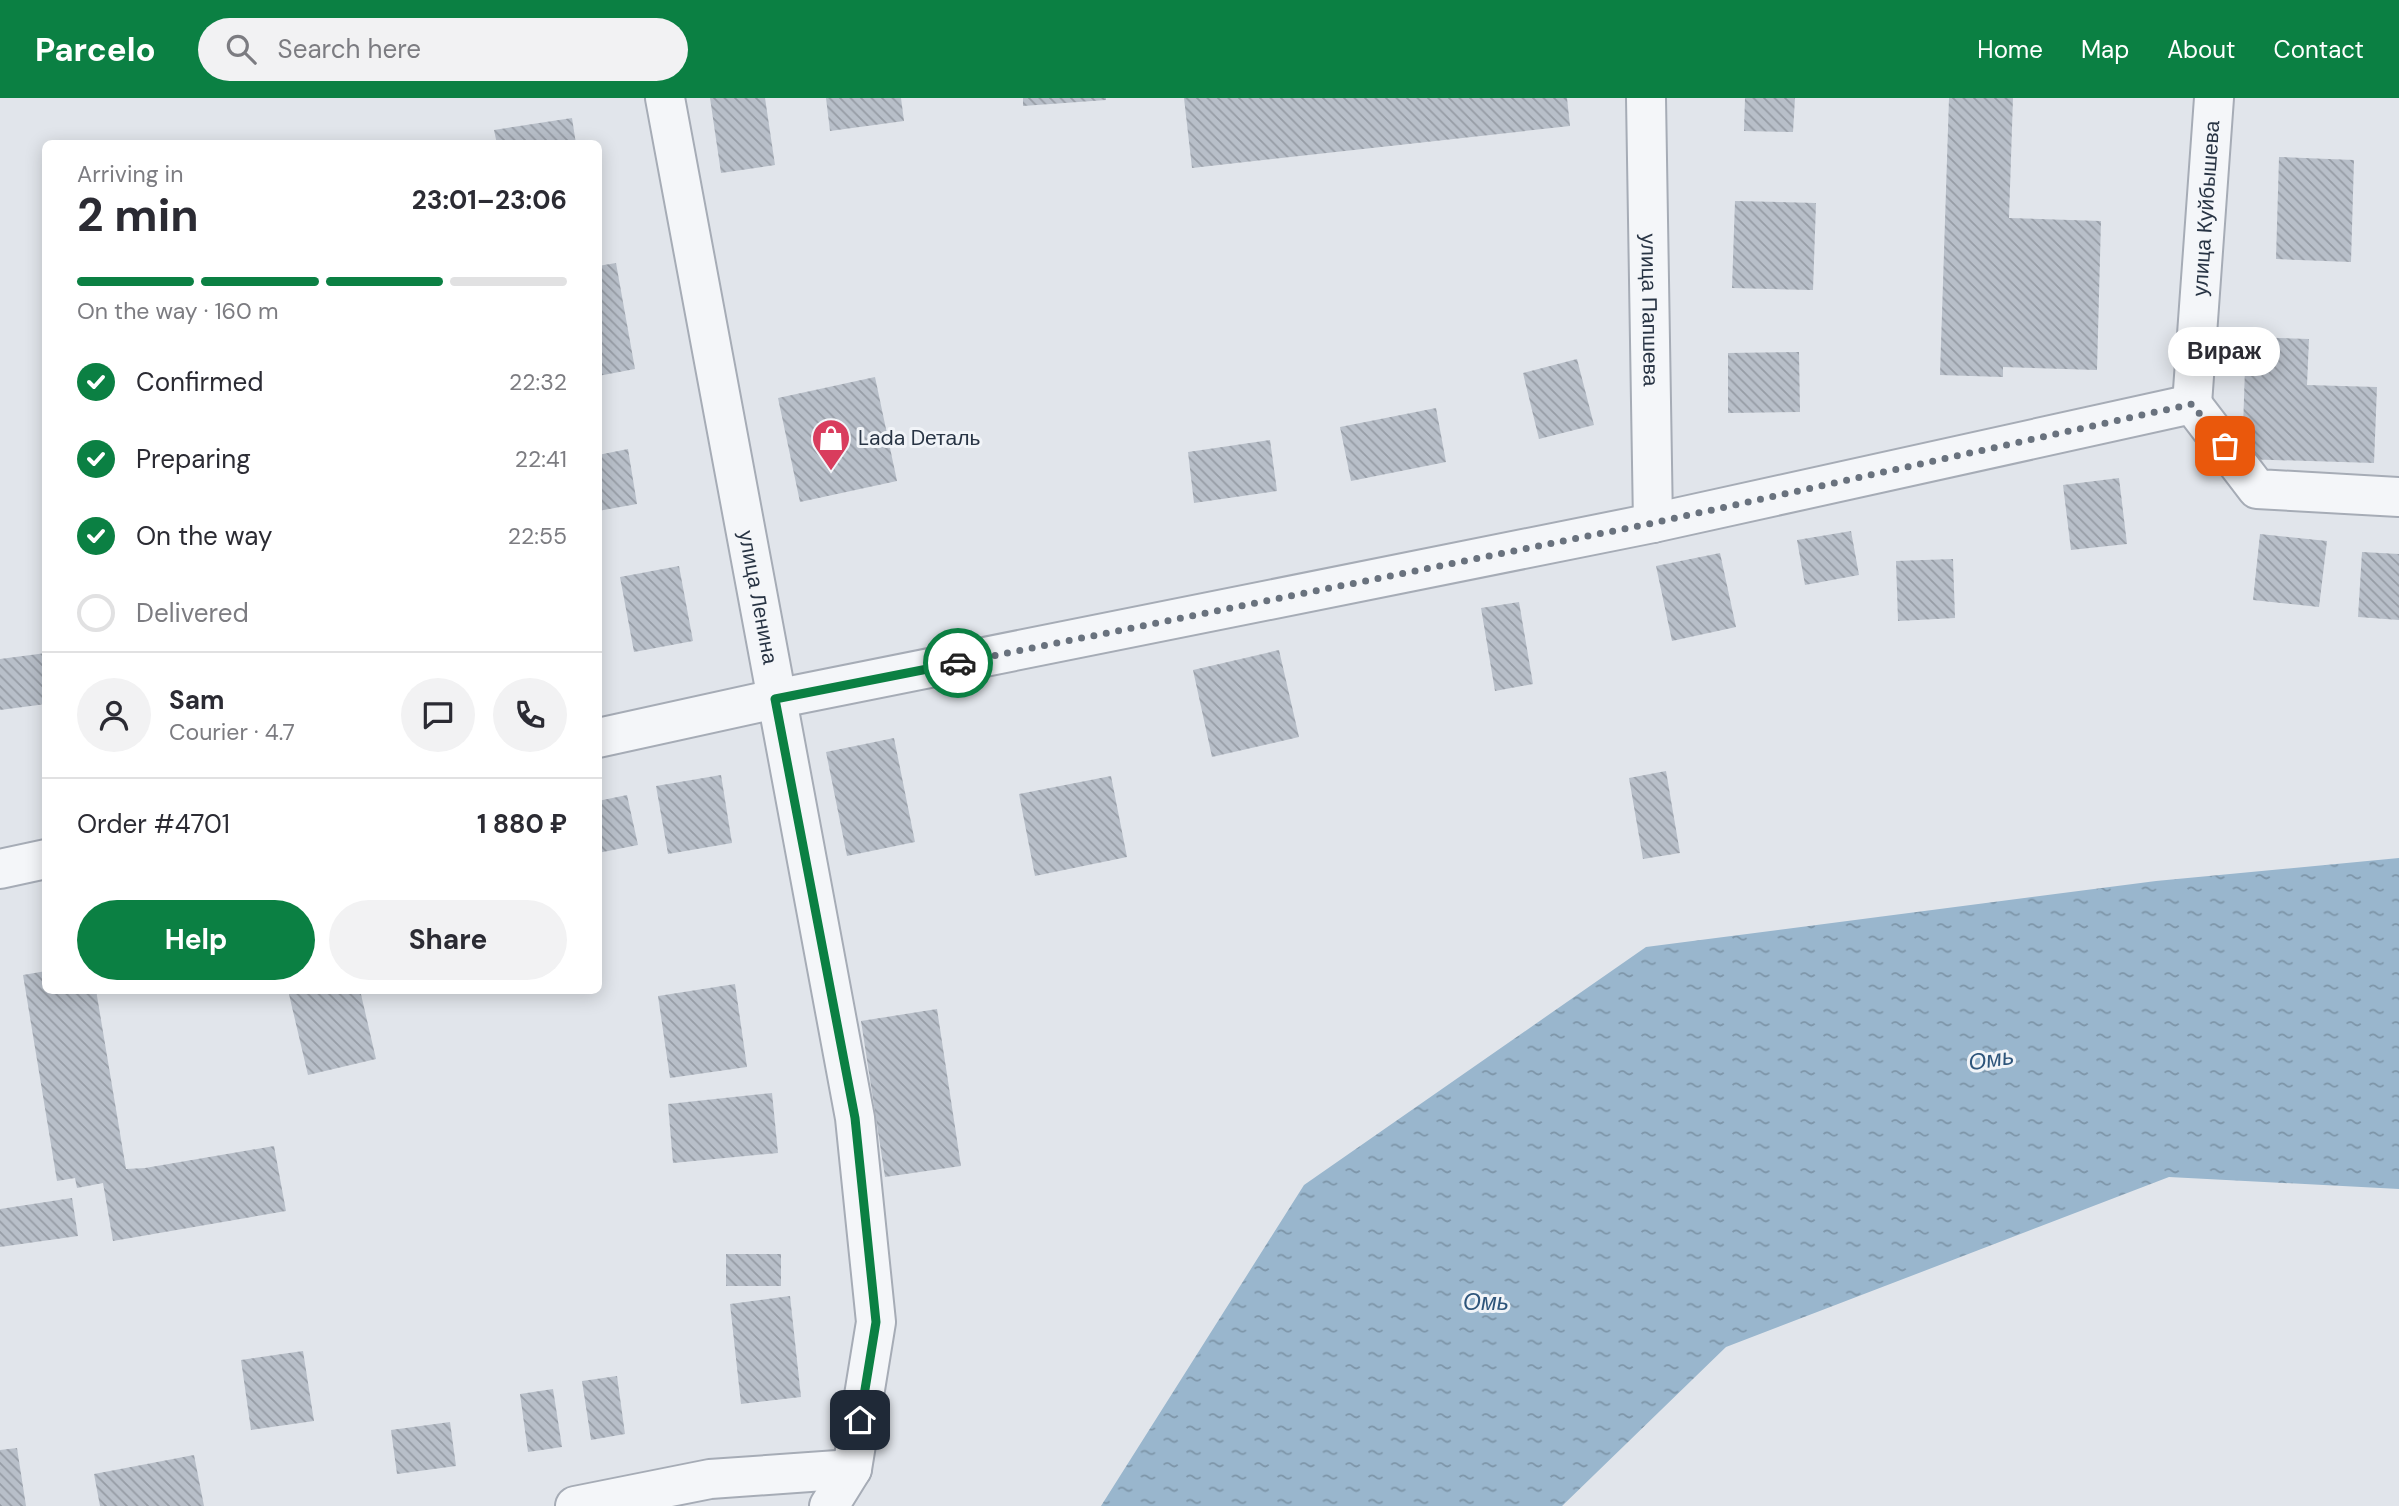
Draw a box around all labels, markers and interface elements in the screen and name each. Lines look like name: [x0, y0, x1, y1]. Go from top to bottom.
search box: [198, 18, 688, 81]
text: Parcelo: [35, 28, 156, 71]
icon: search: [222, 30, 260, 68]
text: Search here: [278, 32, 421, 66]
text: Home: [1977, 34, 2043, 65]
text: Map: [2081, 34, 2129, 65]
text: About: [2167, 34, 2236, 65]
text: Contact: [2274, 34, 2364, 65]
street label: улица Куйбышева: [2186, 119, 2226, 297]
text: Arriving in: [77, 159, 183, 189]
text: 23:01–23:06: [412, 183, 567, 217]
text: 2 min: [77, 185, 199, 245]
street label: улица Папшева: [1634, 233, 1665, 387]
text: On the way · 160 m: [77, 296, 278, 326]
callout: Вираж: [2169, 327, 2281, 376]
text: Вираж: [2187, 336, 2261, 366]
icon: check: [77, 363, 115, 401]
text: Confirmed: [136, 365, 263, 399]
text: 22:32: [509, 367, 567, 397]
pin: [2195, 416, 2255, 476]
shop icon: Lada Dеталь: [810, 417, 852, 472]
place label: Lada Dеталь: [858, 424, 980, 452]
icon: bag: [2206, 427, 2244, 465]
icon: check: [77, 440, 115, 478]
text: Preparing: [136, 442, 251, 476]
text: 22:41: [515, 444, 567, 474]
icon: check: [77, 517, 115, 555]
text: On the way: [136, 519, 272, 553]
text: 22:55: [508, 521, 567, 551]
street label: улица Ленина: [732, 528, 784, 667]
text: Delivered: [136, 596, 249, 630]
courier: [923, 628, 993, 698]
icon: car: [939, 644, 977, 682]
button: person: [77, 678, 151, 752]
button: chat: [401, 678, 475, 752]
button: phone: [493, 678, 567, 752]
text: Sam: [169, 683, 224, 717]
text: Courier · 4.7: [169, 717, 295, 747]
text: Order #4701: [77, 807, 230, 841]
text: 1 880 ₽: [477, 807, 567, 841]
button: Help: [77, 900, 315, 980]
button: Share: [329, 900, 567, 980]
water label: Омь: [1966, 1041, 2016, 1077]
water label: Омь: [1463, 1287, 1509, 1317]
pin: [830, 1390, 890, 1450]
icon: home: [841, 1401, 879, 1439]

